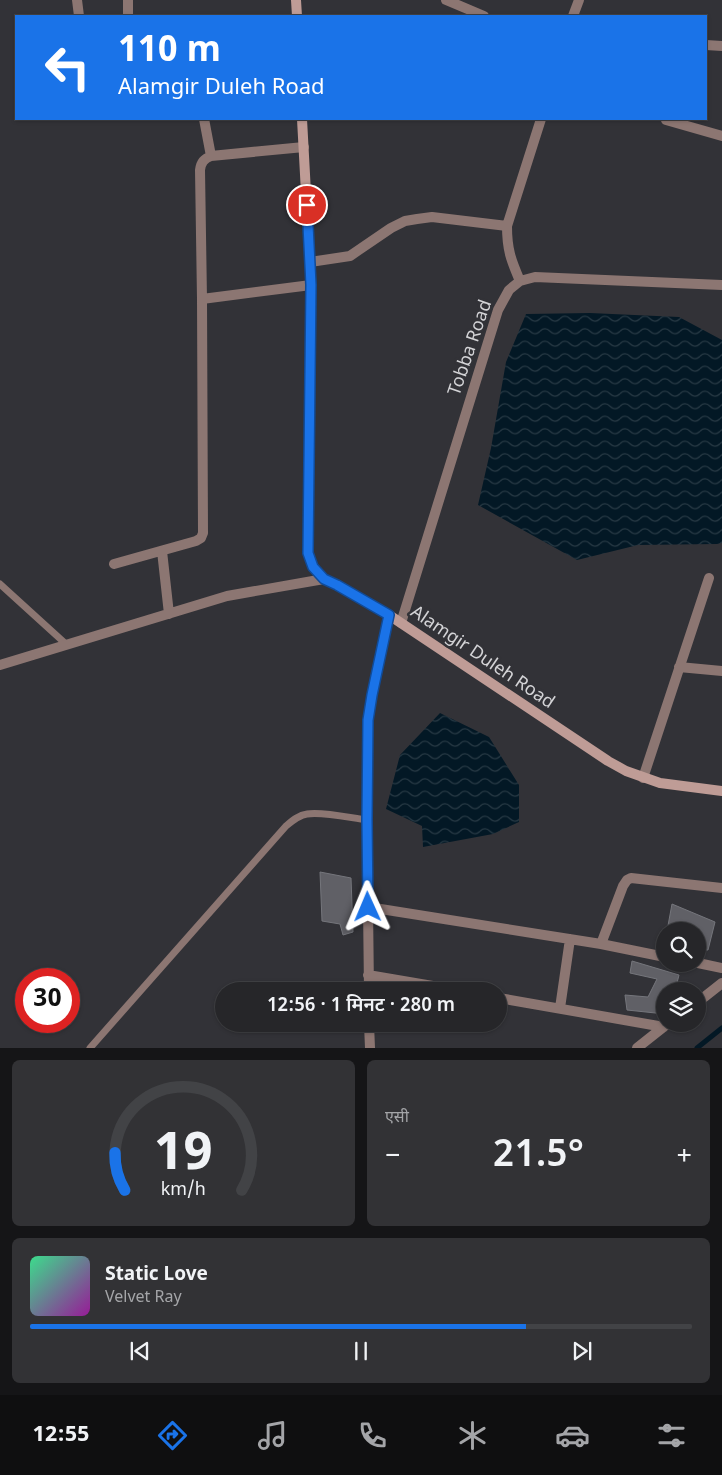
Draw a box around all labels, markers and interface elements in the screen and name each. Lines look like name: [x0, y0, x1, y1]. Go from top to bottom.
text: 110 m: [118, 30, 221, 75]
icon: left: [35, 35, 100, 100]
text: Alamgir Duleh Road: [118, 74, 325, 103]
pin: [286, 184, 328, 226]
icon: arrive: [293, 191, 321, 219]
street label: Tobba Road: [444, 297, 498, 399]
street label: Alamgir Duleh Road: [406, 601, 558, 715]
position arrow: [341, 880, 393, 932]
map controls: [656, 922, 706, 1032]
button: search: [656, 922, 706, 972]
speed limit sign: 30: [15, 968, 80, 1033]
button: layers: [656, 982, 706, 1032]
text: 12:56 · 1 मिनट · 280 m: [267, 994, 455, 1019]
text: एसी: [385, 1108, 409, 1129]
text: 19: [154, 1122, 213, 1190]
text: 21.5°: [493, 1132, 584, 1182]
text: −: [385, 1139, 400, 1175]
text: +: [677, 1139, 692, 1175]
text: km/h: [161, 1179, 206, 1202]
text: Static Love: [105, 1263, 208, 1288]
text: Velvet Ray: [105, 1288, 182, 1309]
icon: previous: [126, 1337, 154, 1365]
icon: pause: [347, 1337, 375, 1365]
icon: next: [568, 1337, 596, 1365]
icon: directions: [155, 1418, 190, 1453]
icon: music: [255, 1418, 290, 1453]
icon: phone: [355, 1418, 390, 1453]
icon: climate: [455, 1418, 490, 1453]
icon: car: [555, 1418, 590, 1453]
icon: filters: [654, 1418, 689, 1453]
text: 12:55: [32, 1421, 90, 1450]

